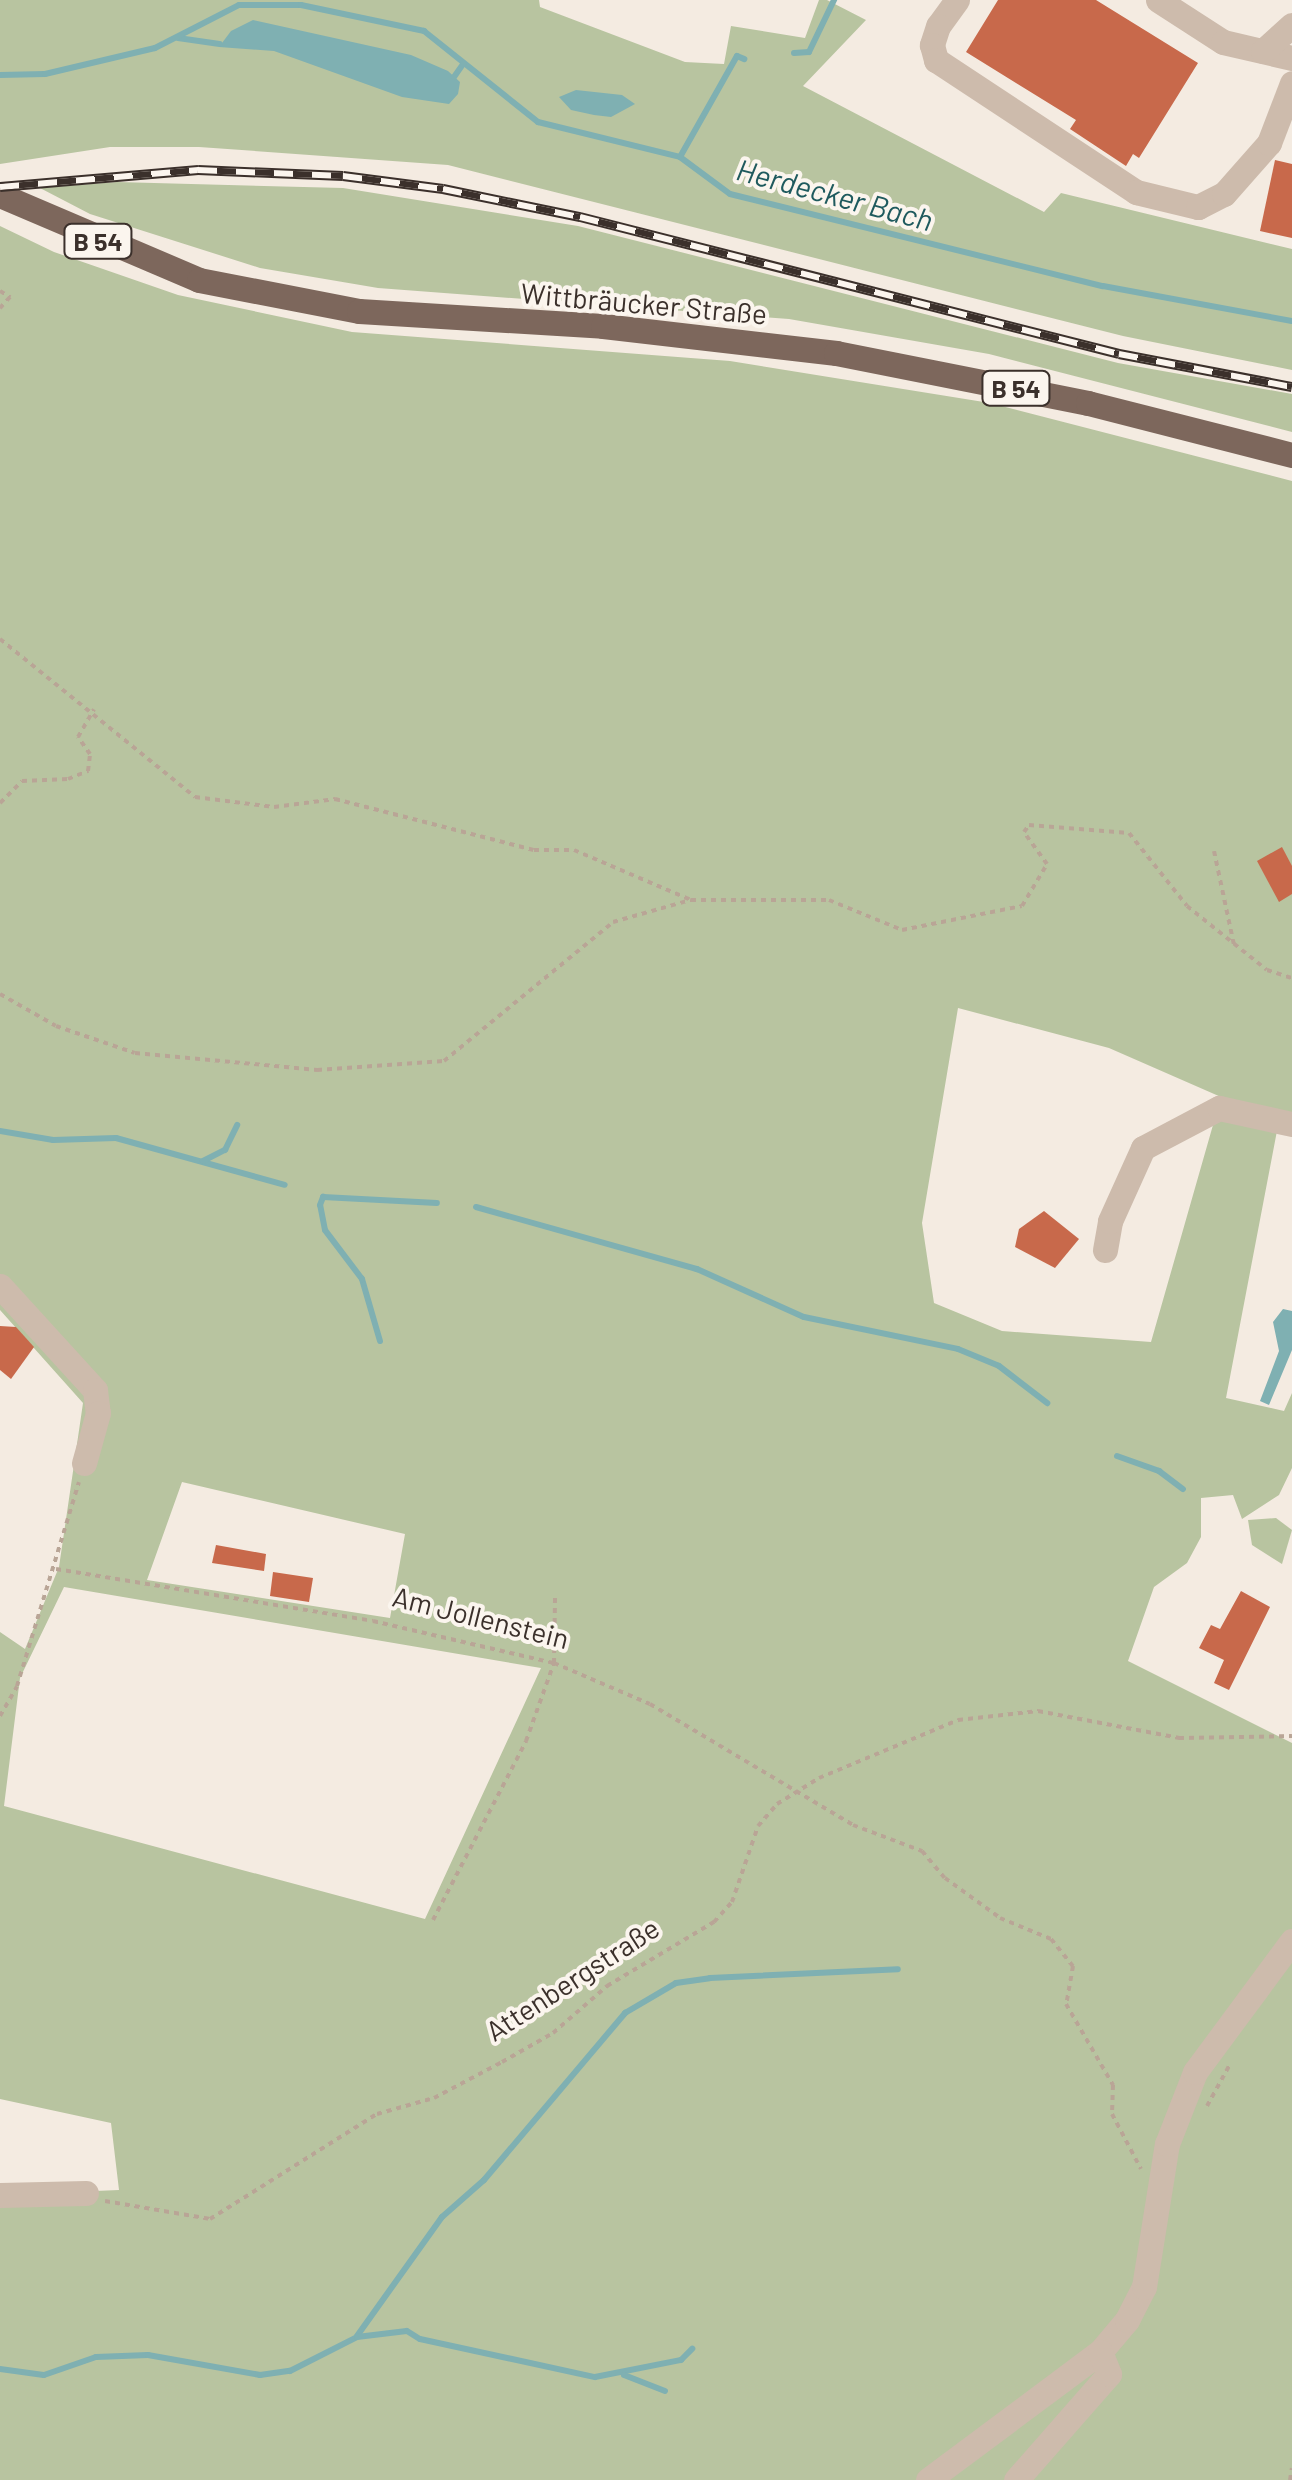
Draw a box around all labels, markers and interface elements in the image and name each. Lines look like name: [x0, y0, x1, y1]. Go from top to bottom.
water label: Herdecker Bach: [733, 150, 937, 238]
road number: B 54: [63, 221, 133, 261]
street label: Wittbräucker Straße: [519, 275, 769, 331]
road number: B 54: [981, 368, 1051, 408]
street label: Am Jollenstein: [389, 1579, 573, 1655]
street label: Attenbergstraße: [479, 1910, 665, 2048]

